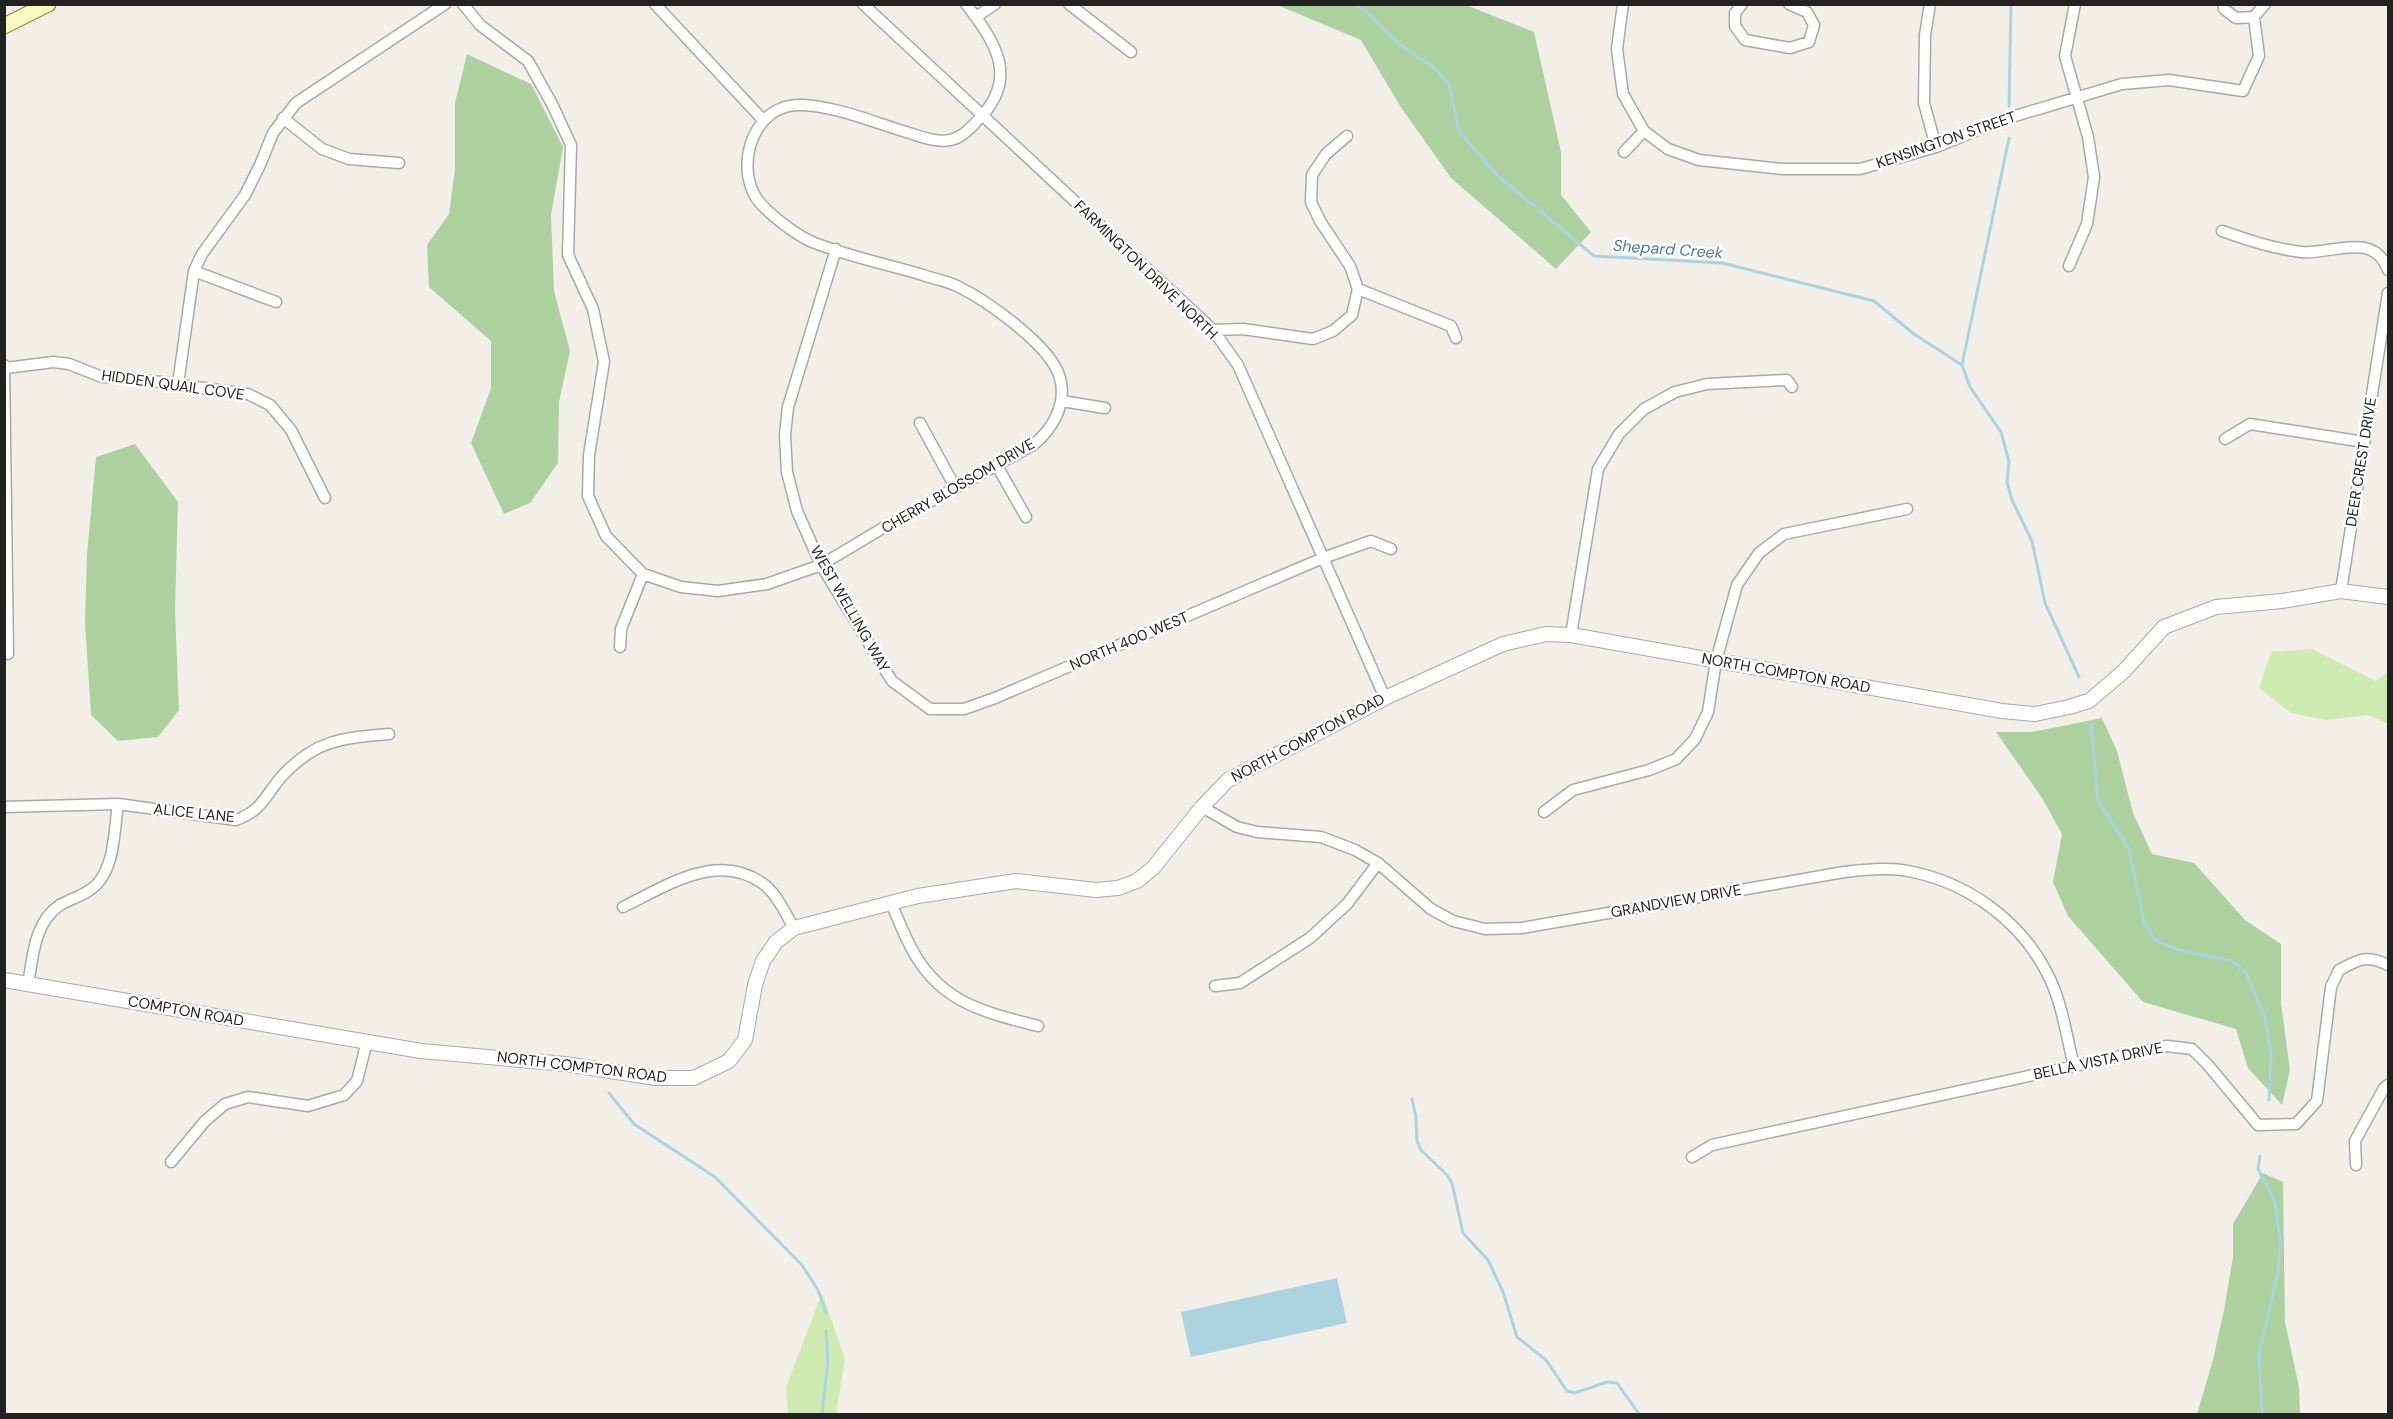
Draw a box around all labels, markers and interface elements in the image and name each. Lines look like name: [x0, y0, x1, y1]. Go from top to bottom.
street label: KENSINGTON STREET: [1873, 107, 2019, 173]
street label: FARMINGTON DRIVE NORTH: [1070, 196, 1222, 344]
water label: Shepard Creek: [1612, 235, 1725, 263]
street label: HIDDEN QUAIL COVE: [100, 365, 246, 405]
street label: DEER CREST DRIVE: [2341, 396, 2381, 528]
street label: CHERRY BLOSSOM DRIVE: [878, 434, 1038, 538]
street label: WEST WELLING WAY: [806, 542, 895, 676]
street label: NORTH 400 WEST: [1067, 607, 1191, 675]
street label: NORTH COMPTON ROAD: [1700, 648, 1872, 698]
street label: NORTH COMPTON ROAD: [1228, 689, 1388, 787]
street label: ALICE LANE: [153, 799, 235, 827]
street label: GRANDVIEW DRIVE: [1609, 880, 1743, 922]
street label: COMPTON ROAD: [126, 991, 246, 1031]
street label: BELLA VISTA DRIVE: [2032, 1038, 2164, 1084]
street label: NORTH COMPTON ROAD: [496, 1047, 668, 1087]

